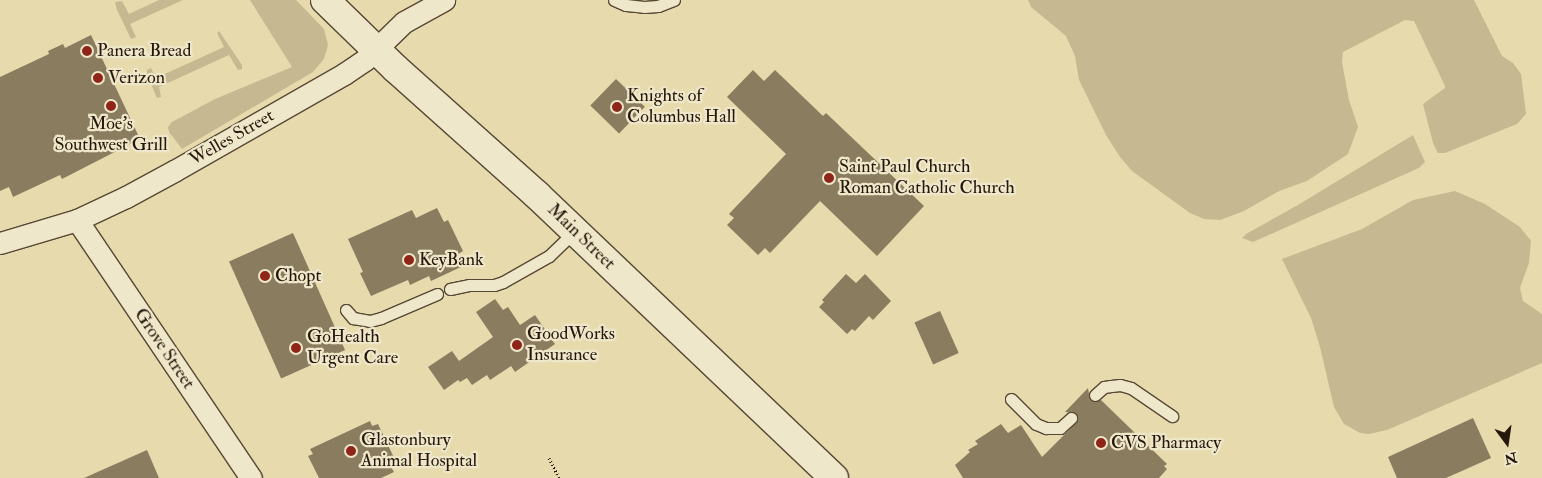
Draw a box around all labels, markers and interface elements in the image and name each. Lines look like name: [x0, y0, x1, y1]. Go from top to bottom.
place label: Panera Bread: [97, 40, 191, 62]
marker: Panera Bread: [81, 45, 93, 57]
place label: Verizon: [108, 67, 165, 89]
marker: Verizon: [92, 72, 104, 84]
place label: Knights of Columbus Hall: [627, 86, 736, 128]
marker: Moe's Southwest Grill: [105, 100, 117, 112]
marker: Knights of Columbus Hall: [611, 101, 623, 113]
street label: Welles Street: [186, 105, 278, 171]
place label: Moe's Southwest Grill: [54, 114, 168, 156]
place label: Saint Paul Church Roman Catholic Church: [839, 157, 1015, 200]
marker: Saint Paul Church Roman Catholic Church: [823, 172, 835, 184]
street label: Main Street: [543, 199, 619, 275]
place label: KeyBank: [419, 249, 484, 271]
marker: KeyBank: [403, 254, 415, 266]
place label: Chopt: [275, 265, 321, 287]
marker: Chopt: [259, 270, 271, 282]
street label: Grove Street: [129, 305, 199, 393]
place label: GoodWorks Insurance: [527, 324, 615, 366]
place label: GoHealth Urgent Care: [307, 327, 398, 369]
marker: GoodWorks Insurance: [511, 339, 523, 351]
marker: GoHealth Urgent Care: [289, 341, 303, 355]
north arrow: [1482, 418, 1532, 468]
place label: Glastonbury Animal Hospital: [361, 430, 477, 472]
place label: CVS Pharmacy: [1111, 432, 1221, 454]
marker: CVS Pharmacy: [1095, 437, 1107, 449]
marker: Glastonbury Animal Hospital: [345, 445, 357, 457]
text: N: [1503, 448, 1519, 468]

